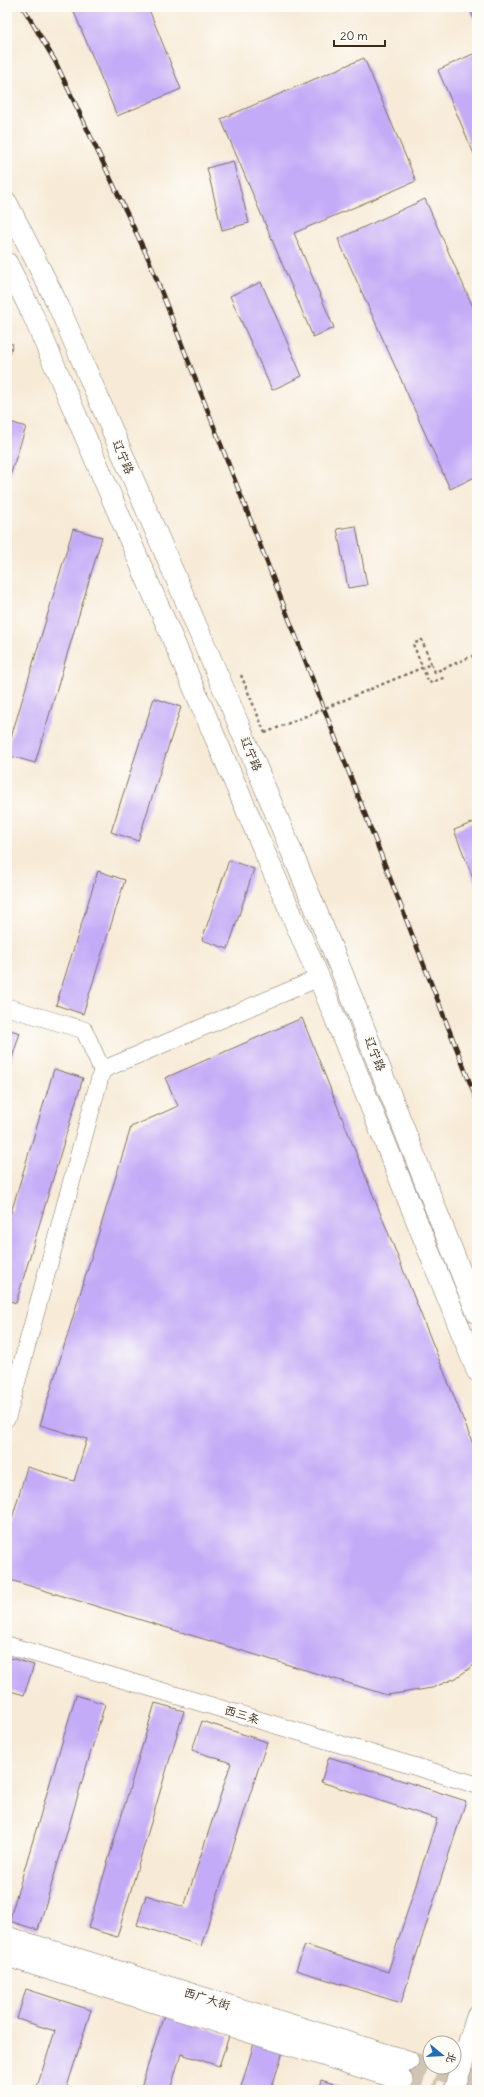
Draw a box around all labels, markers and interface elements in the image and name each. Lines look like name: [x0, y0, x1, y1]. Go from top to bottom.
scale bar: [334, 22, 385, 48]
text: 20 m: [340, 28, 368, 43]
street label: 辽宁路: [110, 437, 137, 476]
street label: 辽宁路: [238, 734, 265, 773]
street label: 辽宁路: [362, 1034, 389, 1073]
street label: 西三条: [223, 1702, 262, 1727]
street label: 西广大街: [182, 1984, 232, 2013]
north arrow: [422, 2035, 462, 2075]
text: 北: [443, 2051, 460, 2065]

